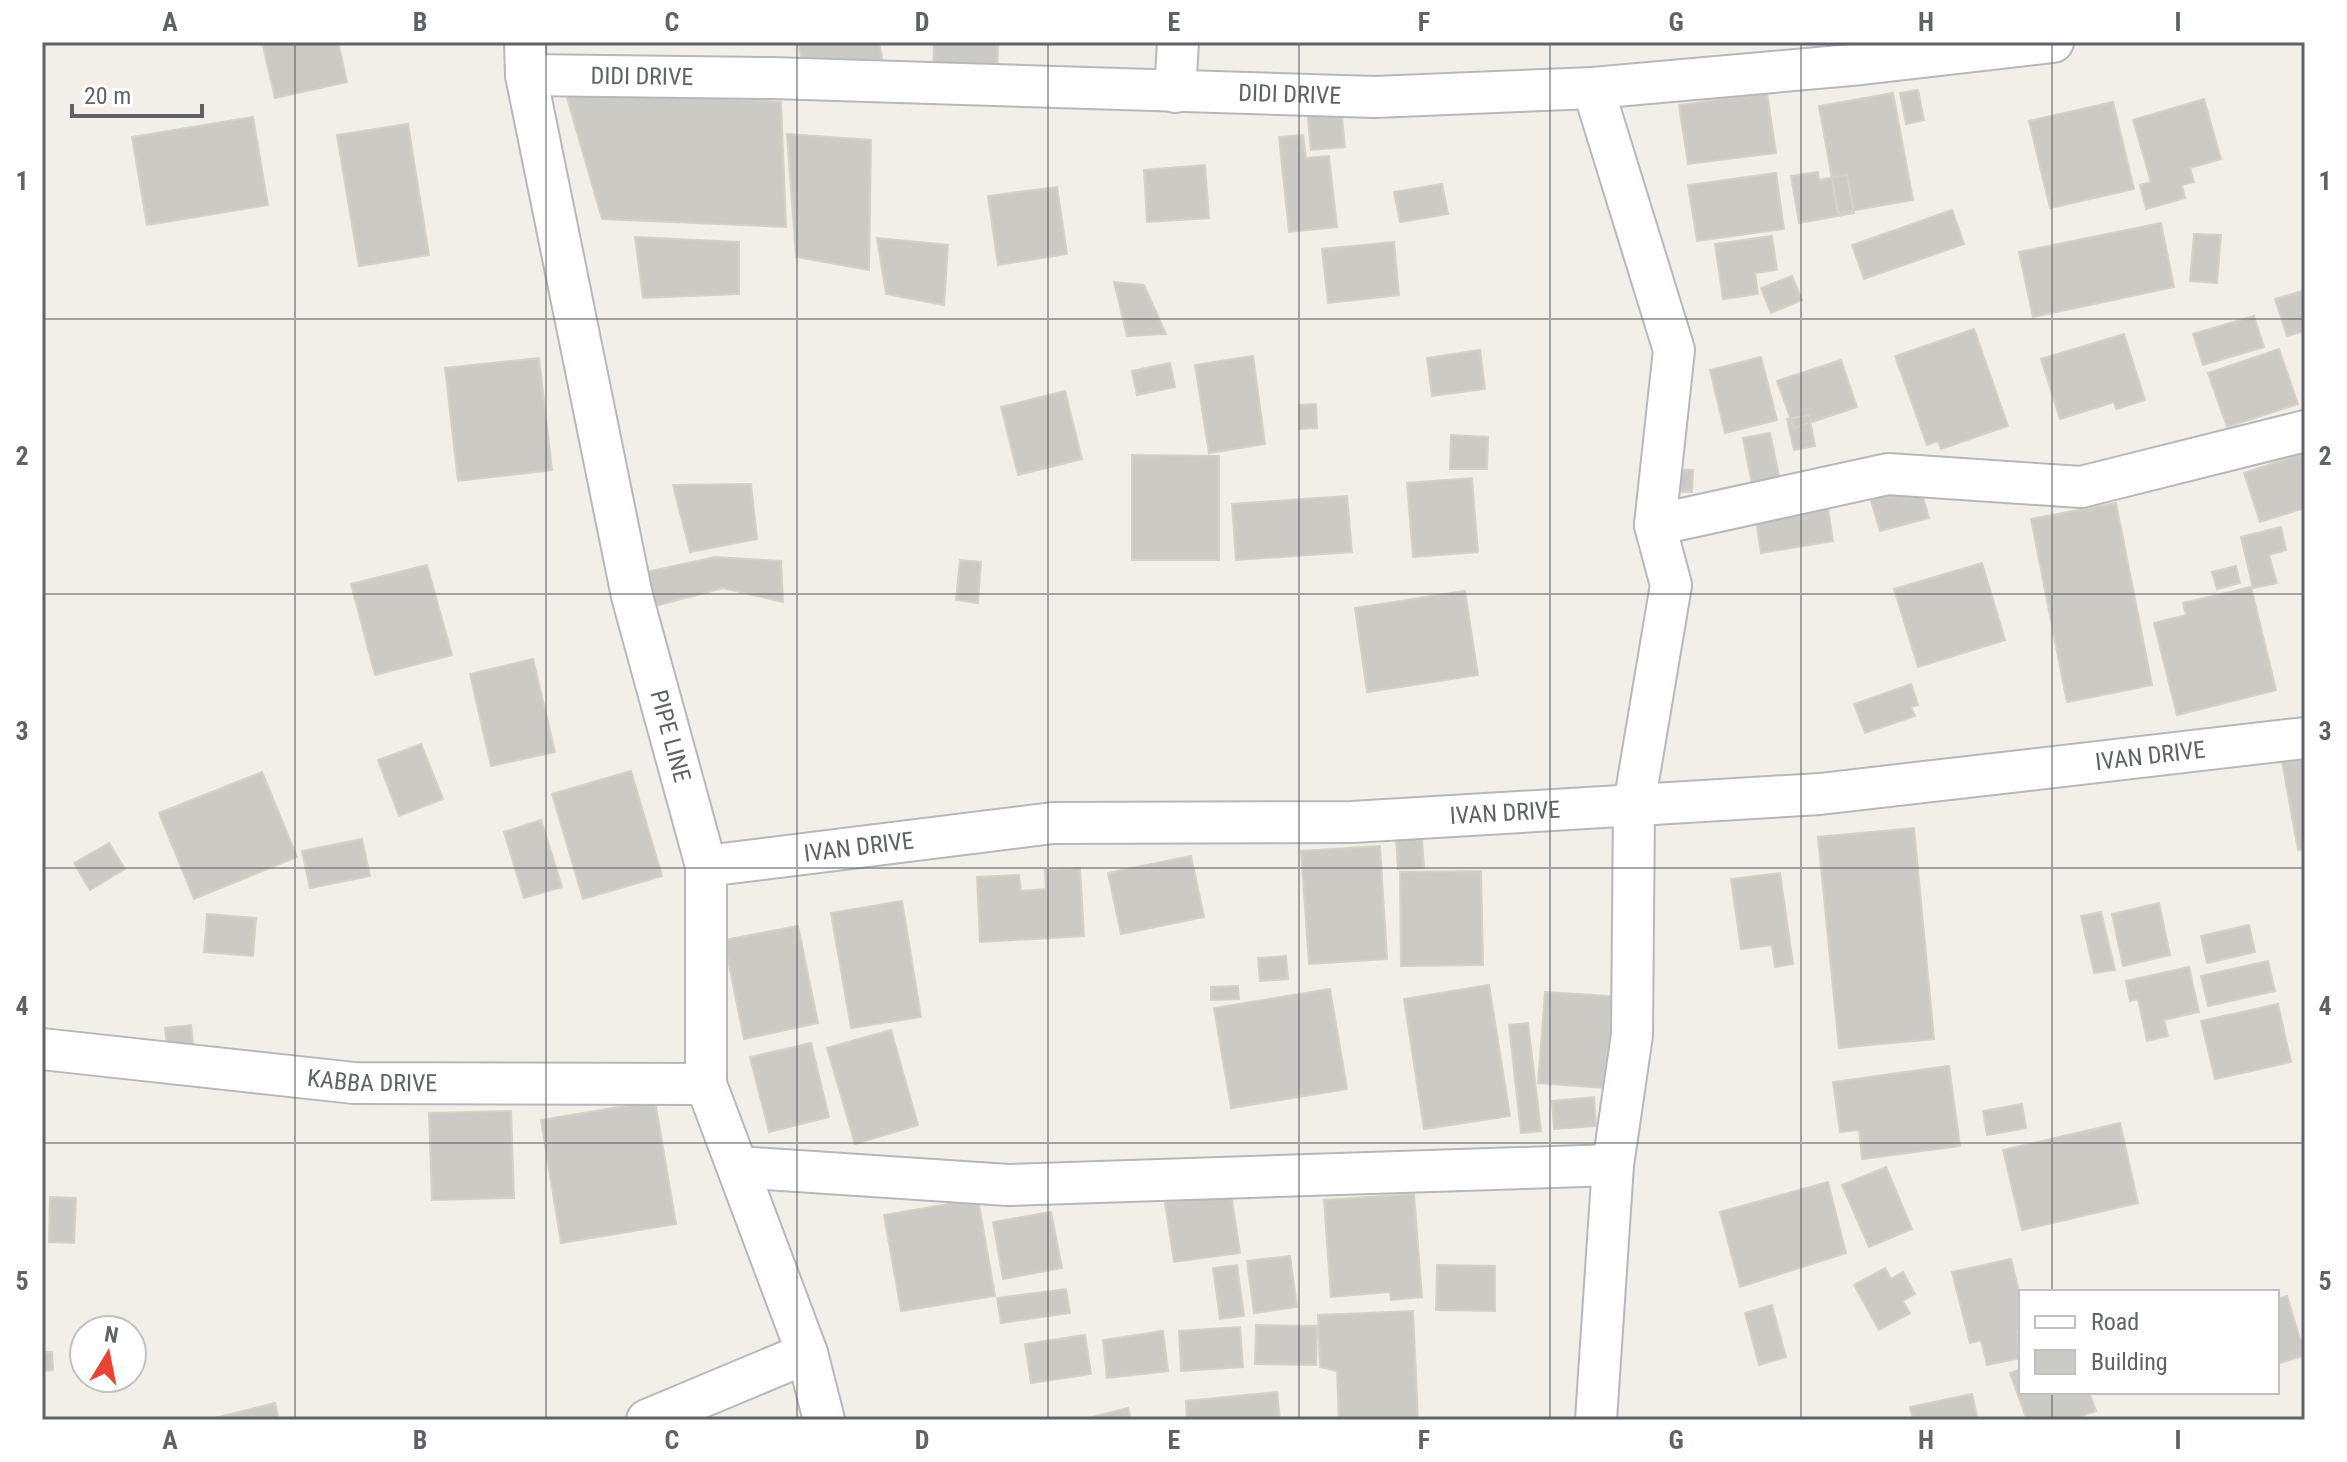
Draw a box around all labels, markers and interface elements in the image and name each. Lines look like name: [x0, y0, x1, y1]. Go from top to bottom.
text: A: [162, 7, 178, 37]
text: B: [413, 7, 427, 37]
text: C: [665, 7, 680, 37]
text: D: [915, 7, 929, 37]
text: E: [1168, 7, 1181, 37]
text: F: [1418, 7, 1430, 37]
text: G: [1668, 7, 1684, 37]
text: H: [1918, 7, 1934, 37]
text: I: [2174, 7, 2182, 37]
street label: DIDI DRIVE: [590, 62, 694, 91]
scale bar: [72, 68, 202, 118]
street label: DIDI DRIVE: [1238, 79, 1342, 110]
text: 20 m: [84, 82, 131, 110]
text: 1: [15, 166, 29, 196]
text: 1: [2318, 166, 2332, 196]
text: 2: [15, 441, 29, 471]
text: 2: [2318, 441, 2332, 471]
street label: PIPE LINE: [644, 687, 696, 785]
text: 3: [15, 716, 29, 746]
text: 3: [2318, 716, 2332, 746]
street label: IVAN DRIVE: [2094, 736, 2207, 776]
street label: IVAN DRIVE: [1449, 796, 1561, 830]
street label: IVAN DRIVE: [802, 826, 916, 868]
text: 4: [15, 991, 29, 1021]
text: 4: [2318, 991, 2332, 1021]
street label: KABBA DRIVE: [306, 1064, 437, 1098]
text: 5: [15, 1266, 29, 1296]
text: 5: [2318, 1266, 2332, 1296]
legend: [2019, 1290, 2279, 1394]
text: Road: [2091, 1308, 2139, 1336]
north arrow: [68, 1314, 148, 1394]
text: N: [103, 1321, 120, 1348]
text: Building: [2091, 1348, 2168, 1376]
text: A: [162, 1425, 178, 1455]
text: B: [413, 1425, 427, 1455]
text: C: [665, 1425, 680, 1455]
text: D: [915, 1425, 929, 1455]
text: E: [1168, 1425, 1181, 1455]
text: F: [1418, 1425, 1430, 1455]
text: G: [1668, 1425, 1684, 1455]
text: H: [1918, 1425, 1934, 1455]
text: I: [2174, 1425, 2182, 1455]

